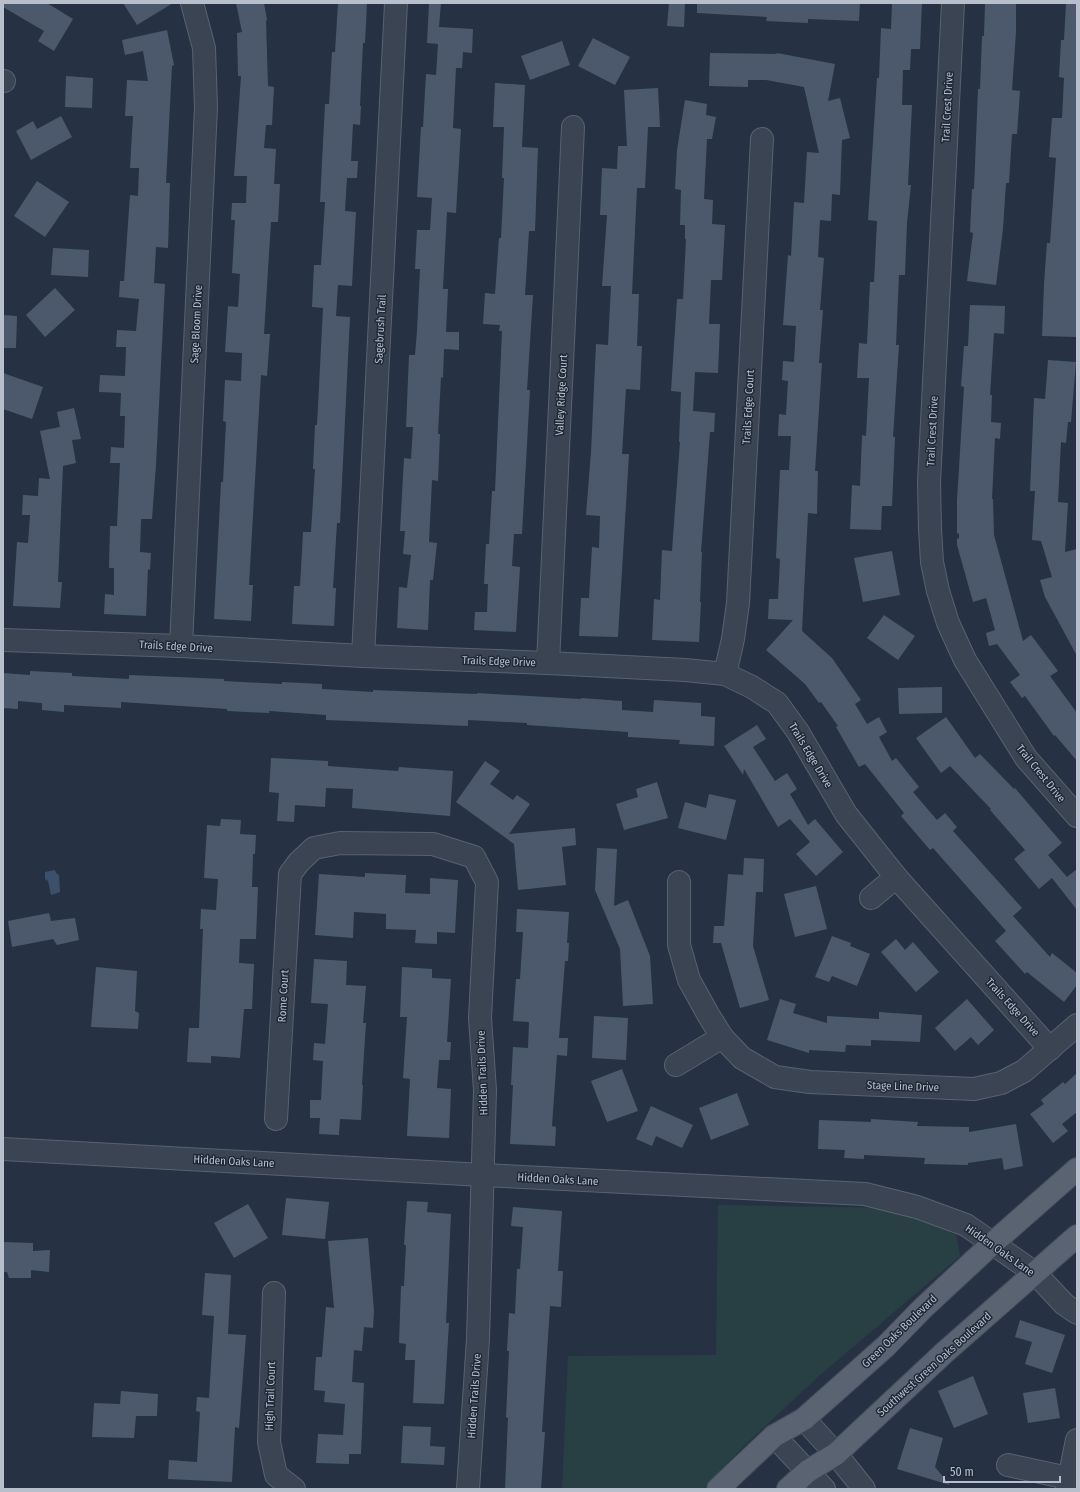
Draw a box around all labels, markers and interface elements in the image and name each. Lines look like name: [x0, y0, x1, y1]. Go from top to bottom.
street label: Trail Crest Drive: [939, 71, 956, 143]
street label: Sage Bloom Drive: [188, 284, 205, 364]
street label: Sagebrush Trail: [372, 294, 389, 364]
street label: Valley Ridge Court: [553, 354, 570, 436]
street label: Trails Edge Court: [740, 369, 757, 445]
street label: Trail Crest Drive: [924, 395, 941, 467]
street label: Trails Edge Drive: [139, 638, 213, 655]
street label: Trails Edge Drive: [462, 654, 536, 669]
street label: Trails Edge Drive: [786, 720, 835, 790]
street label: Trail Crest Drive: [1013, 742, 1068, 805]
street label: Rome Court: [276, 969, 291, 1023]
street label: Trails Edge Drive: [983, 976, 1042, 1039]
street label: Hidden Trails Drive: [475, 1030, 490, 1116]
street label: Stage Line Drive: [867, 1079, 939, 1094]
street label: Hidden Oaks Lane: [193, 1153, 275, 1170]
street label: Hidden Oaks Lane: [517, 1171, 599, 1188]
street label: Hidden Oaks Lane: [963, 1222, 1037, 1279]
street label: Green Oaks Boulevard: [859, 1292, 939, 1370]
street label: Southwest Green Oaks Boulevard: [875, 1310, 994, 1419]
street label: Hidden Trails Drive: [465, 1353, 484, 1439]
street label: High Trail Court: [263, 1361, 278, 1431]
scale bar: [944, 1458, 1060, 1484]
text: 50 m: [950, 1465, 974, 1479]

